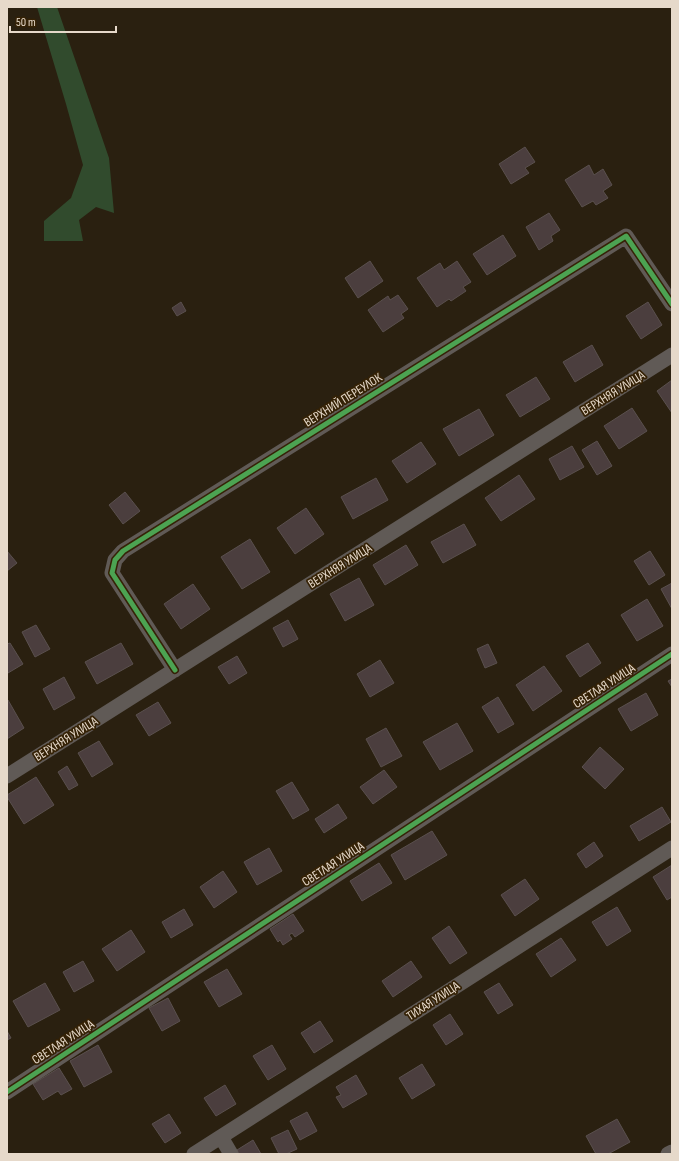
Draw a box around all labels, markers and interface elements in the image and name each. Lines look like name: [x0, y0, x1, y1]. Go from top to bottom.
scale bar: [10, 8, 116, 34]
text: 50 m: [16, 15, 36, 30]
street label: ВЕРХНЯЯ УЛИЦА: [578, 367, 648, 419]
street label: ВЕРХНИЙ ПЕРЕУЛОК: [301, 370, 385, 430]
street label: ВЕРХНЯЯ УЛИЦА: [305, 540, 375, 592]
street label: СВЕТЛАЯ УЛИЦА: [570, 660, 638, 712]
street label: ВЕРХНЯЯ УЛИЦА: [31, 713, 101, 765]
street label: СВЕТЛАЯ УЛИЦА: [299, 838, 367, 890]
street label: ТИХАЯ УЛИЦА: [403, 978, 463, 1024]
street label: СВЕТЛАЯ УЛИЦА: [29, 1016, 97, 1068]

